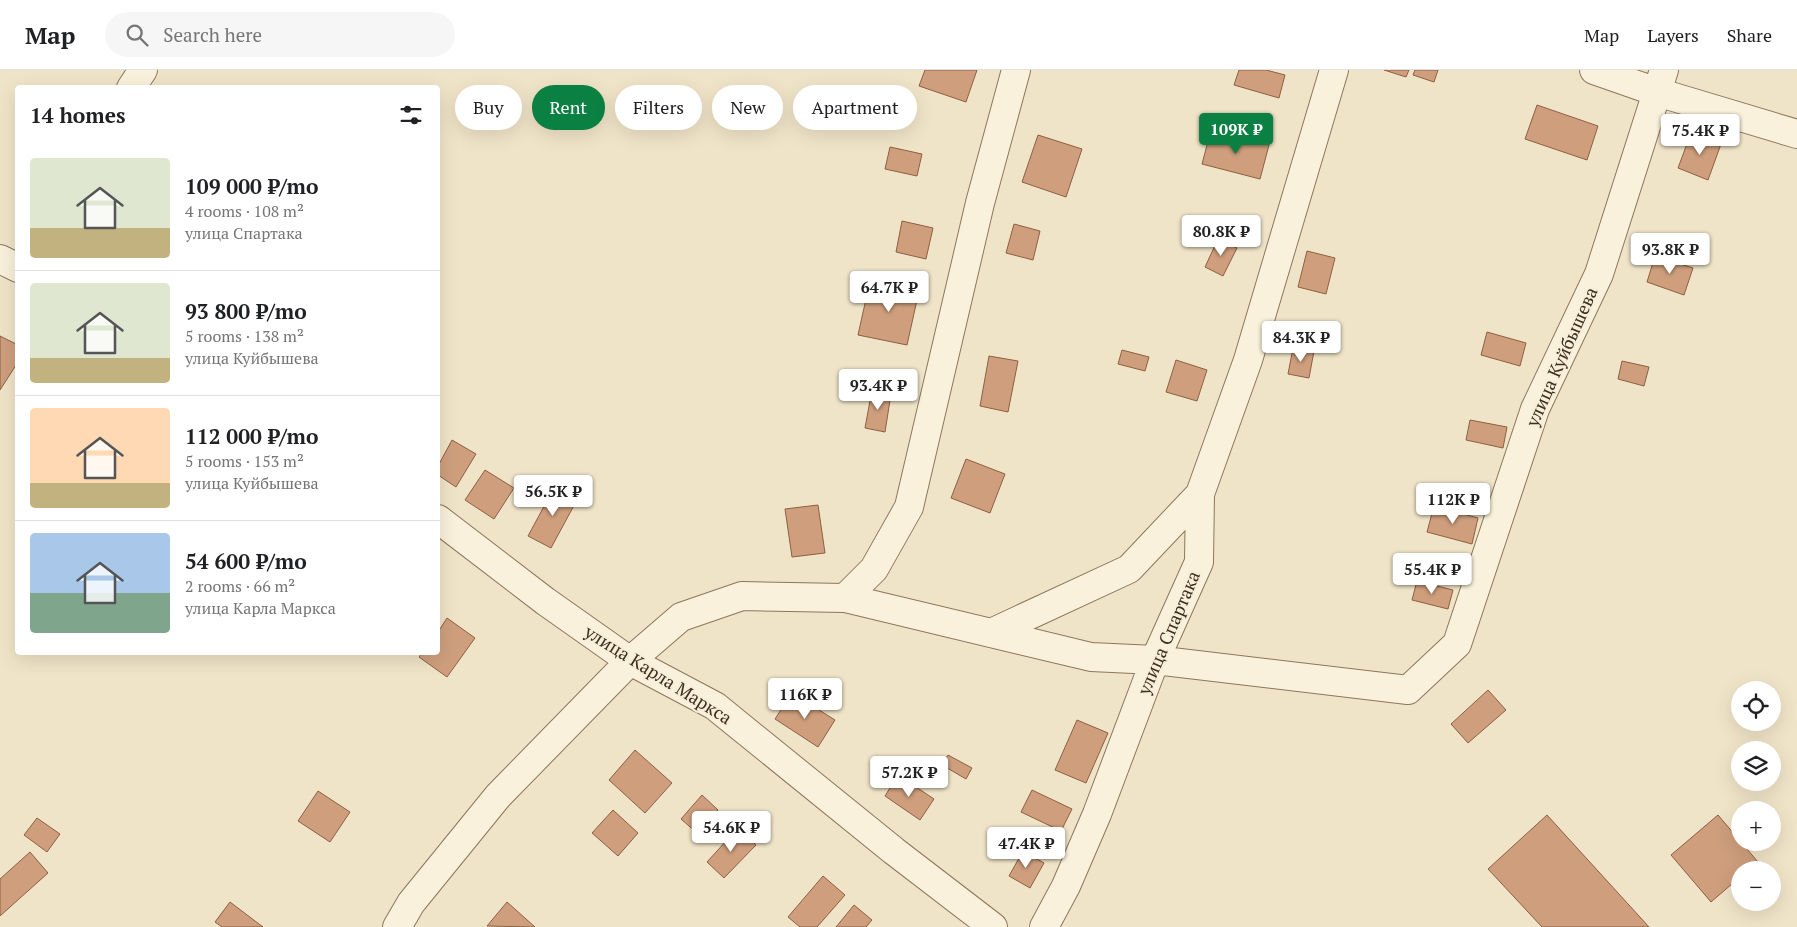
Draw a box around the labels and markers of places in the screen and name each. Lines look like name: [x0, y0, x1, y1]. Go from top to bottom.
pin: 109K ₽: [1195, 112, 1277, 155]
pin: 75.4K ₽: [1654, 114, 1746, 156]
pin: 80.8K ₽: [1175, 214, 1267, 257]
pin: 93.8K ₽: [1624, 232, 1716, 275]
pin: 64.7K ₽: [843, 270, 935, 313]
pin: 84.3K ₽: [1255, 320, 1347, 363]
pin: 93.4K ₽: [832, 368, 924, 411]
pin: 56.5K ₽: [507, 474, 599, 517]
pin: 112K ₽: [1412, 482, 1494, 525]
pin: 55.4K ₽: [1386, 552, 1478, 595]
pin: 116K ₽: [764, 678, 846, 720]
pin: 57.2K ₽: [863, 756, 955, 798]
pin: 54.6K ₽: [685, 810, 777, 853]
pin: 47.4K ₽: [980, 826, 1072, 869]

